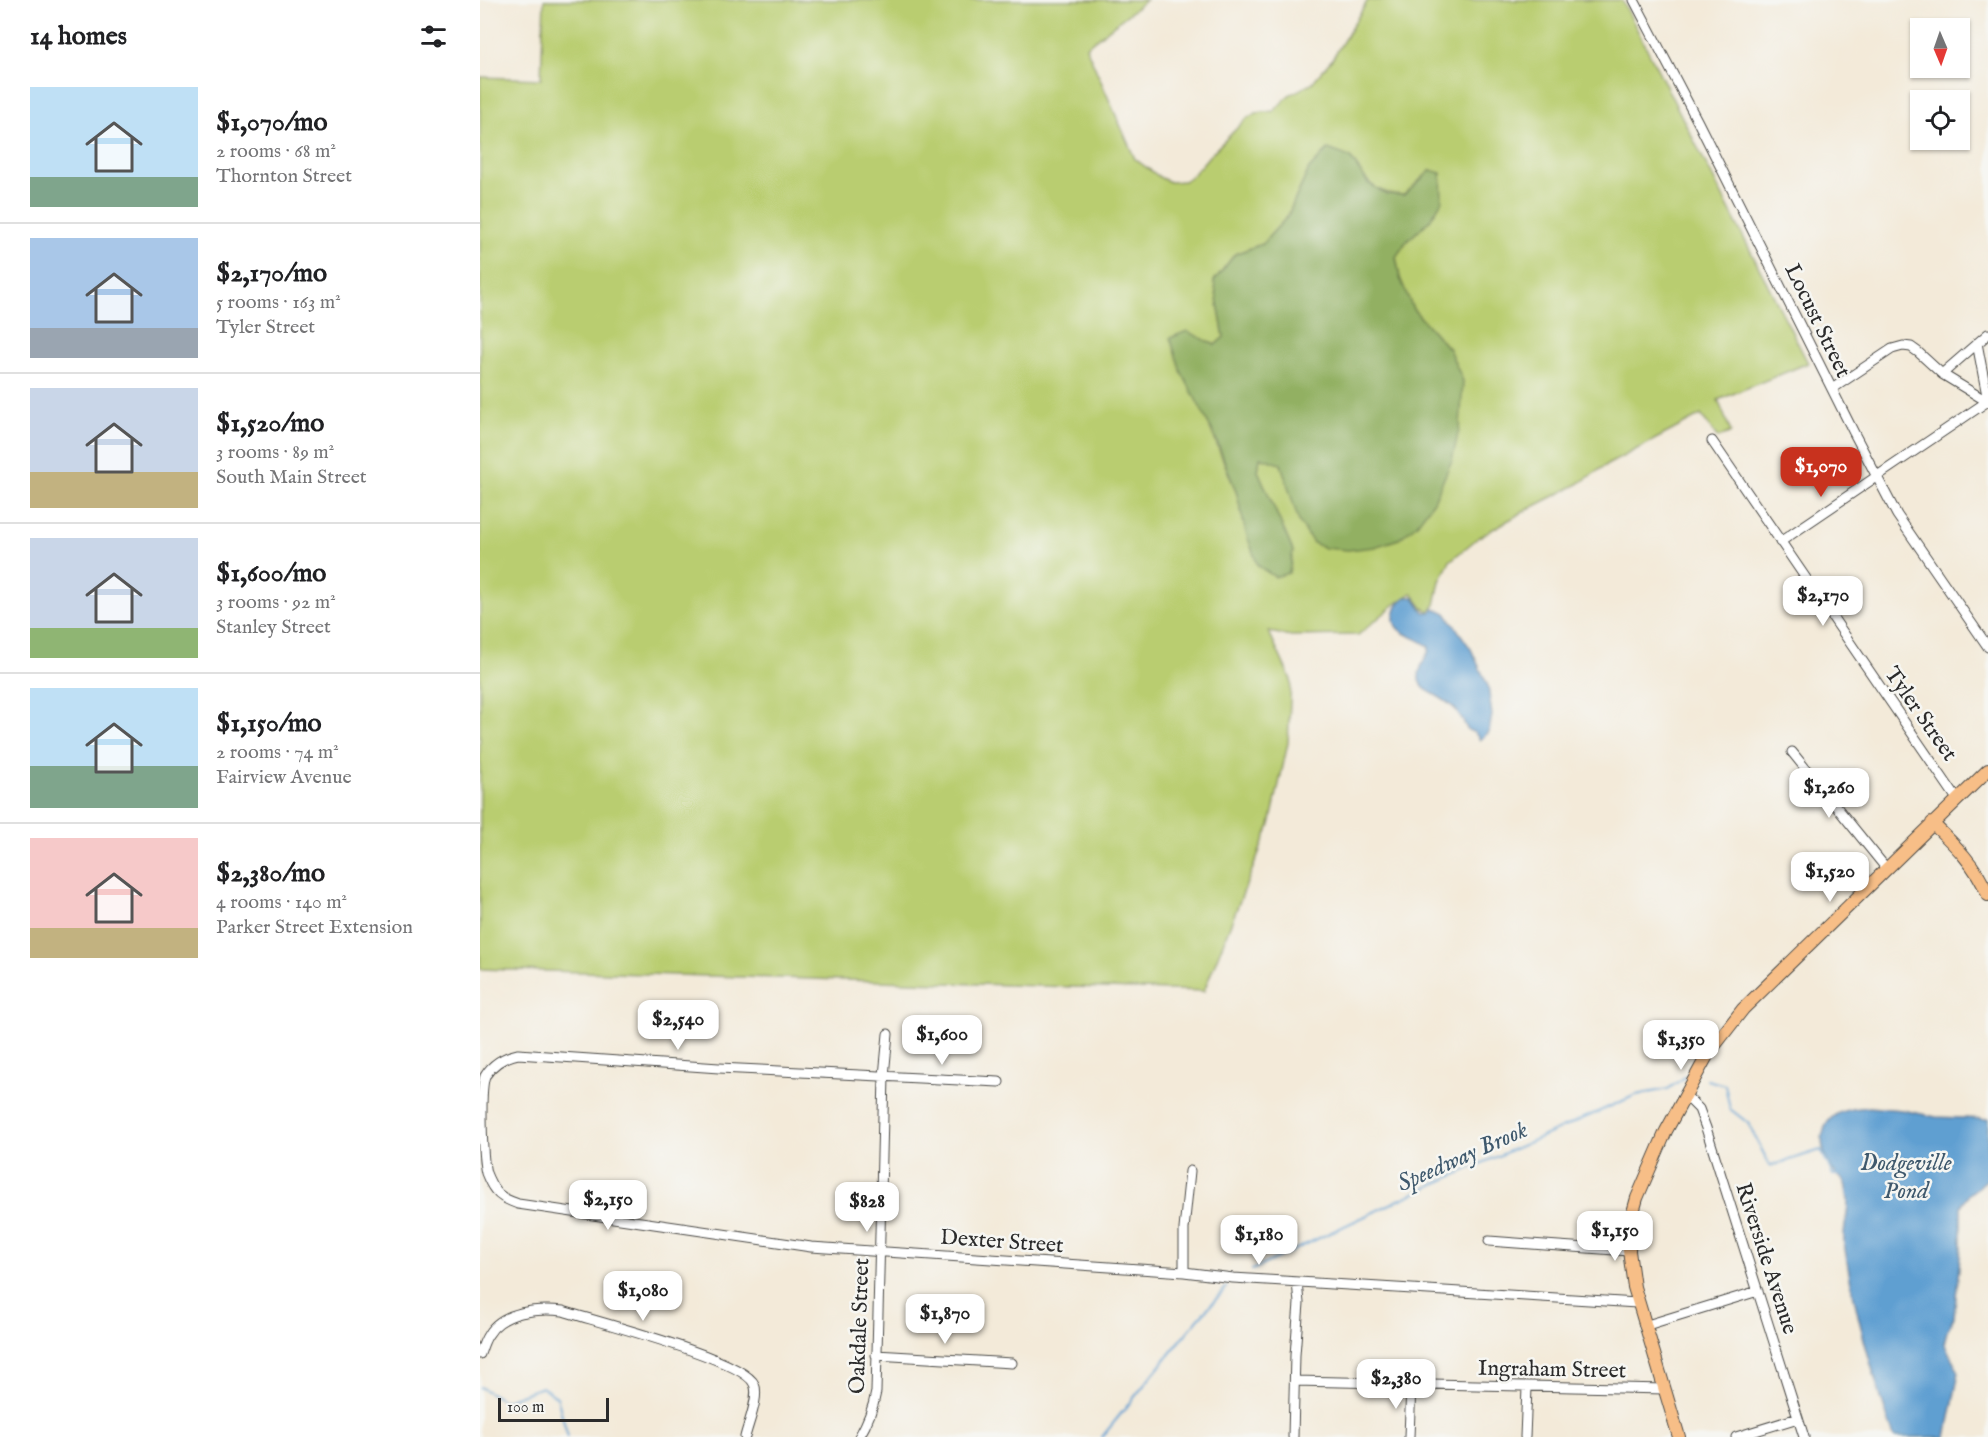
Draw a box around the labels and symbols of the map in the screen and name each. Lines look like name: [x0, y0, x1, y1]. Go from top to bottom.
north arrow: [1910, 18, 1970, 78]
street label: Locust Street: [1778, 259, 1857, 383]
pin: $1,070: [1772, 447, 1870, 498]
pin: $2,170: [1774, 576, 1872, 627]
street label: Tyler Street: [1878, 661, 1963, 767]
pin: $1,260: [1780, 768, 1878, 819]
pin: $1,520: [1781, 852, 1879, 903]
pin: $2,540: [629, 1000, 727, 1051]
pin: $1,600: [893, 1015, 991, 1066]
pin: $1,350: [1632, 1020, 1730, 1071]
water label: Speedway Brook: [1392, 1115, 1533, 1200]
water label: Dodgeville Pond: [1860, 1148, 1952, 1207]
street label: Riverside Avenue: [1728, 1179, 1804, 1338]
pin: $2,150: [559, 1180, 657, 1231]
pin: $828: [831, 1182, 903, 1233]
pin: $1,150: [1566, 1211, 1664, 1262]
pin: $1,180: [1210, 1215, 1308, 1266]
street label: Dexter Street: [939, 1224, 1065, 1260]
street label: Oakdale Street: [844, 1257, 876, 1395]
pin: $1,080: [594, 1271, 692, 1322]
pin: $1,870: [896, 1294, 994, 1345]
street label: Ingraham Street: [1478, 1355, 1627, 1385]
pin: $2,380: [1347, 1359, 1445, 1410]
scale bar: [498, 1395, 609, 1422]

